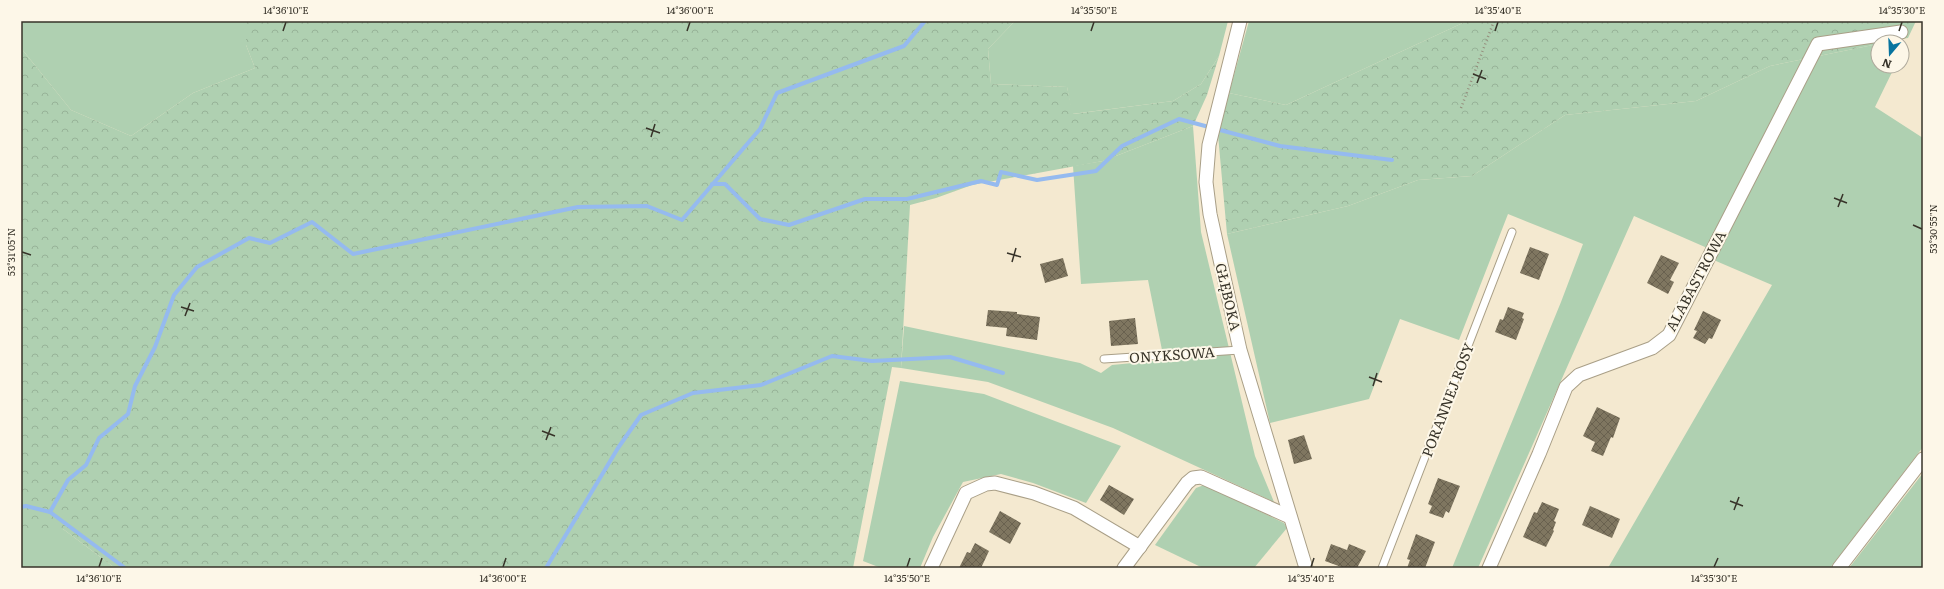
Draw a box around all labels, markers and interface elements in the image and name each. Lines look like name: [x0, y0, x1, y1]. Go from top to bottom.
text: 14°36'10"E: [263, 2, 309, 17]
text: 14°36'00"E: [666, 2, 714, 17]
text: 14°35'50"E: [1071, 2, 1117, 17]
text: 14°35'40"E: [1475, 2, 1521, 17]
text: 14°35'30"E: [1879, 2, 1925, 17]
north arrow: [1870, 34, 1910, 74]
text: N: [1879, 55, 1893, 73]
text: 53°30'55"N: [1925, 204, 1940, 254]
street label: ALABASTROWA: [1660, 226, 1730, 334]
text: 53°31'05"N: [3, 228, 18, 276]
street label: GŁĘBOKA: [1211, 261, 1247, 333]
street label: PORANNEJ ROSY: [1416, 340, 1478, 460]
street label: ONYKSOWA: [1128, 341, 1216, 367]
text: 14°36'10"E: [76, 570, 122, 585]
text: 14°36'00"E: [479, 570, 527, 585]
text: 14°35'50"E: [884, 570, 930, 585]
text: 14°35'40"E: [1288, 570, 1334, 585]
text: 14°35'30"E: [1691, 570, 1737, 585]

